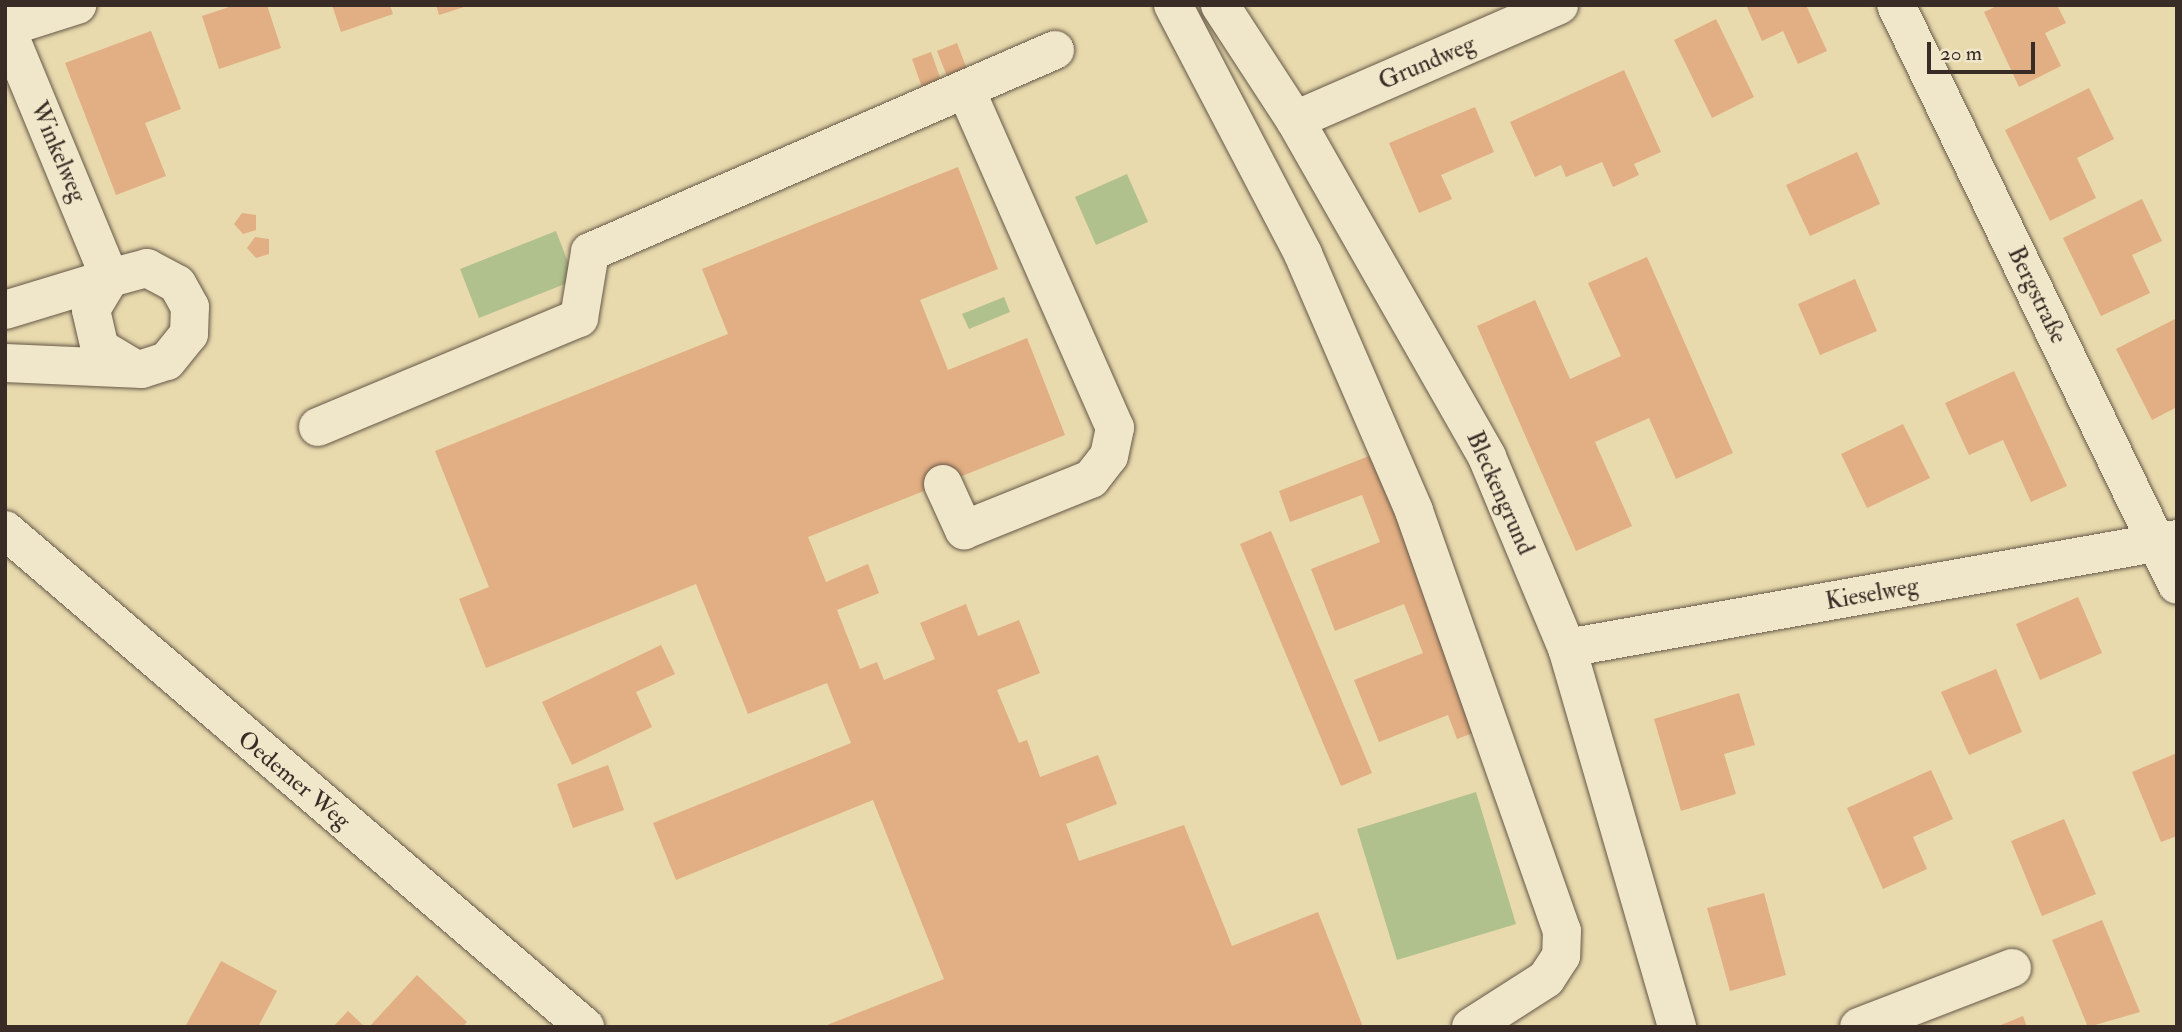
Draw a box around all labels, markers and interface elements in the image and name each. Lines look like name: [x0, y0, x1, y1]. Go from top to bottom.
scale bar: [1930, 28, 2038, 72]
street label: Grundweg: [1374, 30, 1480, 96]
text: 20 m: [1940, 40, 1982, 67]
street label: Winkelweg: [24, 97, 92, 207]
street label: Bergstraße: [2001, 242, 2073, 348]
street label: Bleckengrund: [1460, 427, 1540, 559]
street label: Kieselweg: [1823, 572, 1921, 616]
street label: Oedemer Weg: [232, 725, 356, 835]

